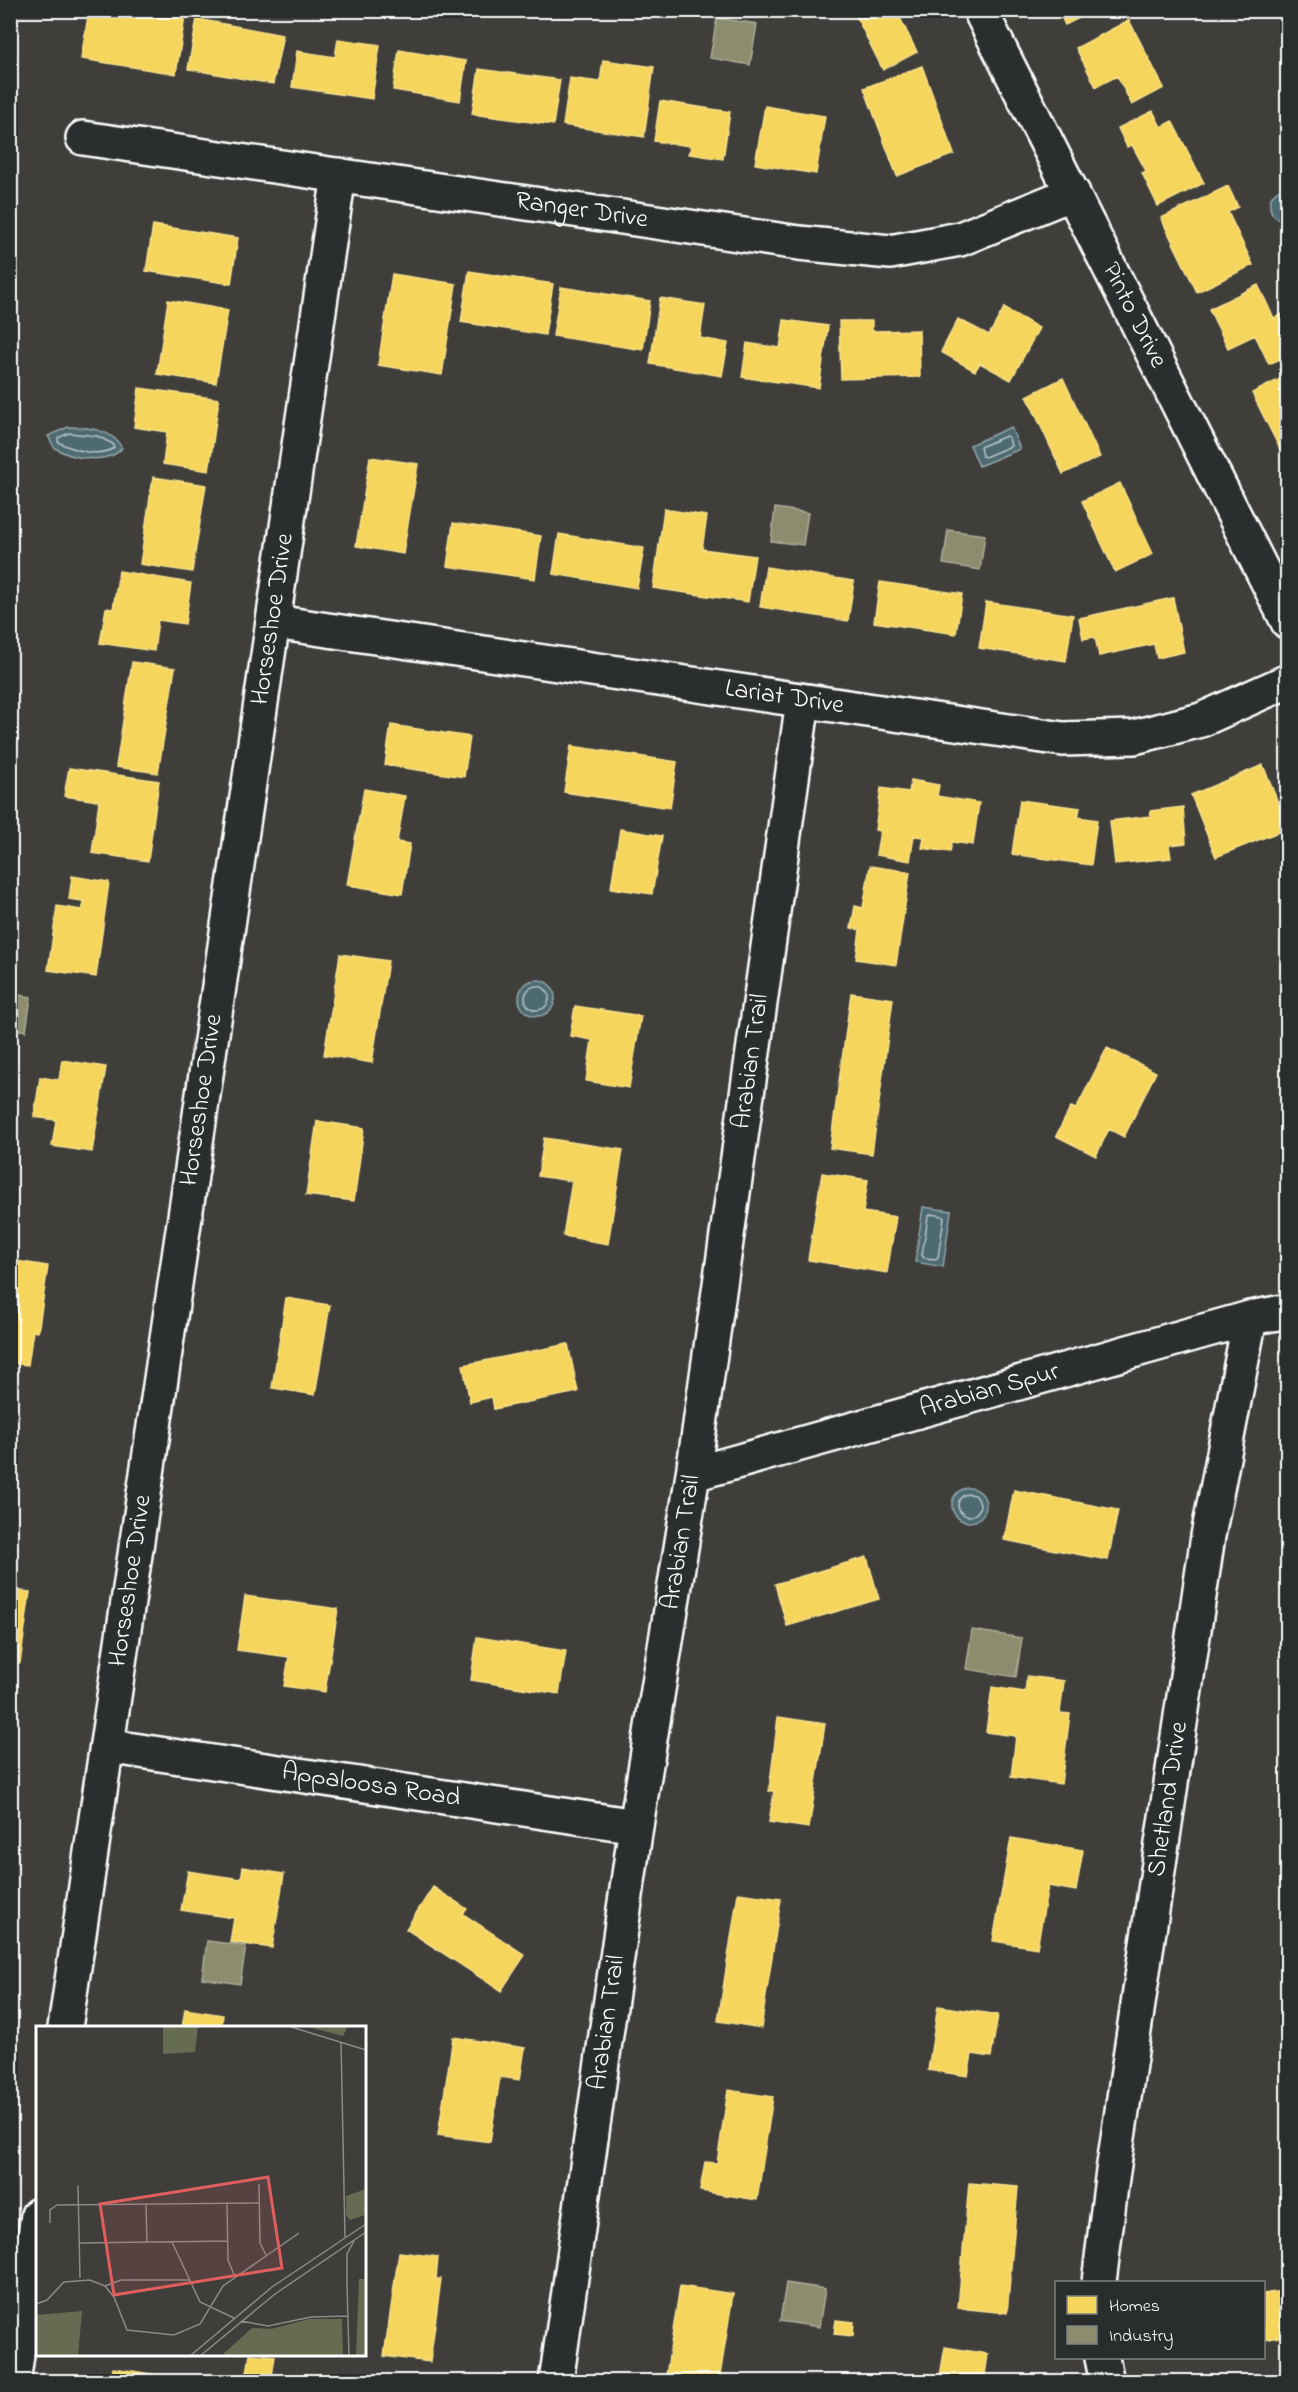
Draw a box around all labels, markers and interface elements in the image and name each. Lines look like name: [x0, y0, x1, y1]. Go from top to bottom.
street label: Ranger Drive: [513, 183, 651, 240]
street label: Pinto Drive: [1091, 256, 1177, 375]
street label: Horseshoe Drive: [242, 531, 305, 708]
street label: Lariat Drive: [722, 670, 847, 725]
street label: Arabian Trail: [723, 991, 780, 1131]
street label: Horseshoe Drive: [171, 1011, 234, 1189]
street label: Arabian Spur: [915, 1353, 1065, 1429]
street label: Arabian Trail: [652, 1472, 712, 1613]
street label: Horseshoe Drive: [100, 1492, 163, 1669]
street label: Shetland Drive: [1138, 1719, 1199, 1879]
street label: Appaloosa Road: [279, 1754, 463, 1818]
street label: Arabian Trail: [579, 1953, 636, 2093]
inset map: [36, 2026, 366, 2356]
legend: [1055, 2281, 1265, 2359]
text: Homes: [1109, 2294, 1160, 2320]
text: Industry: [1109, 2324, 1173, 2350]

